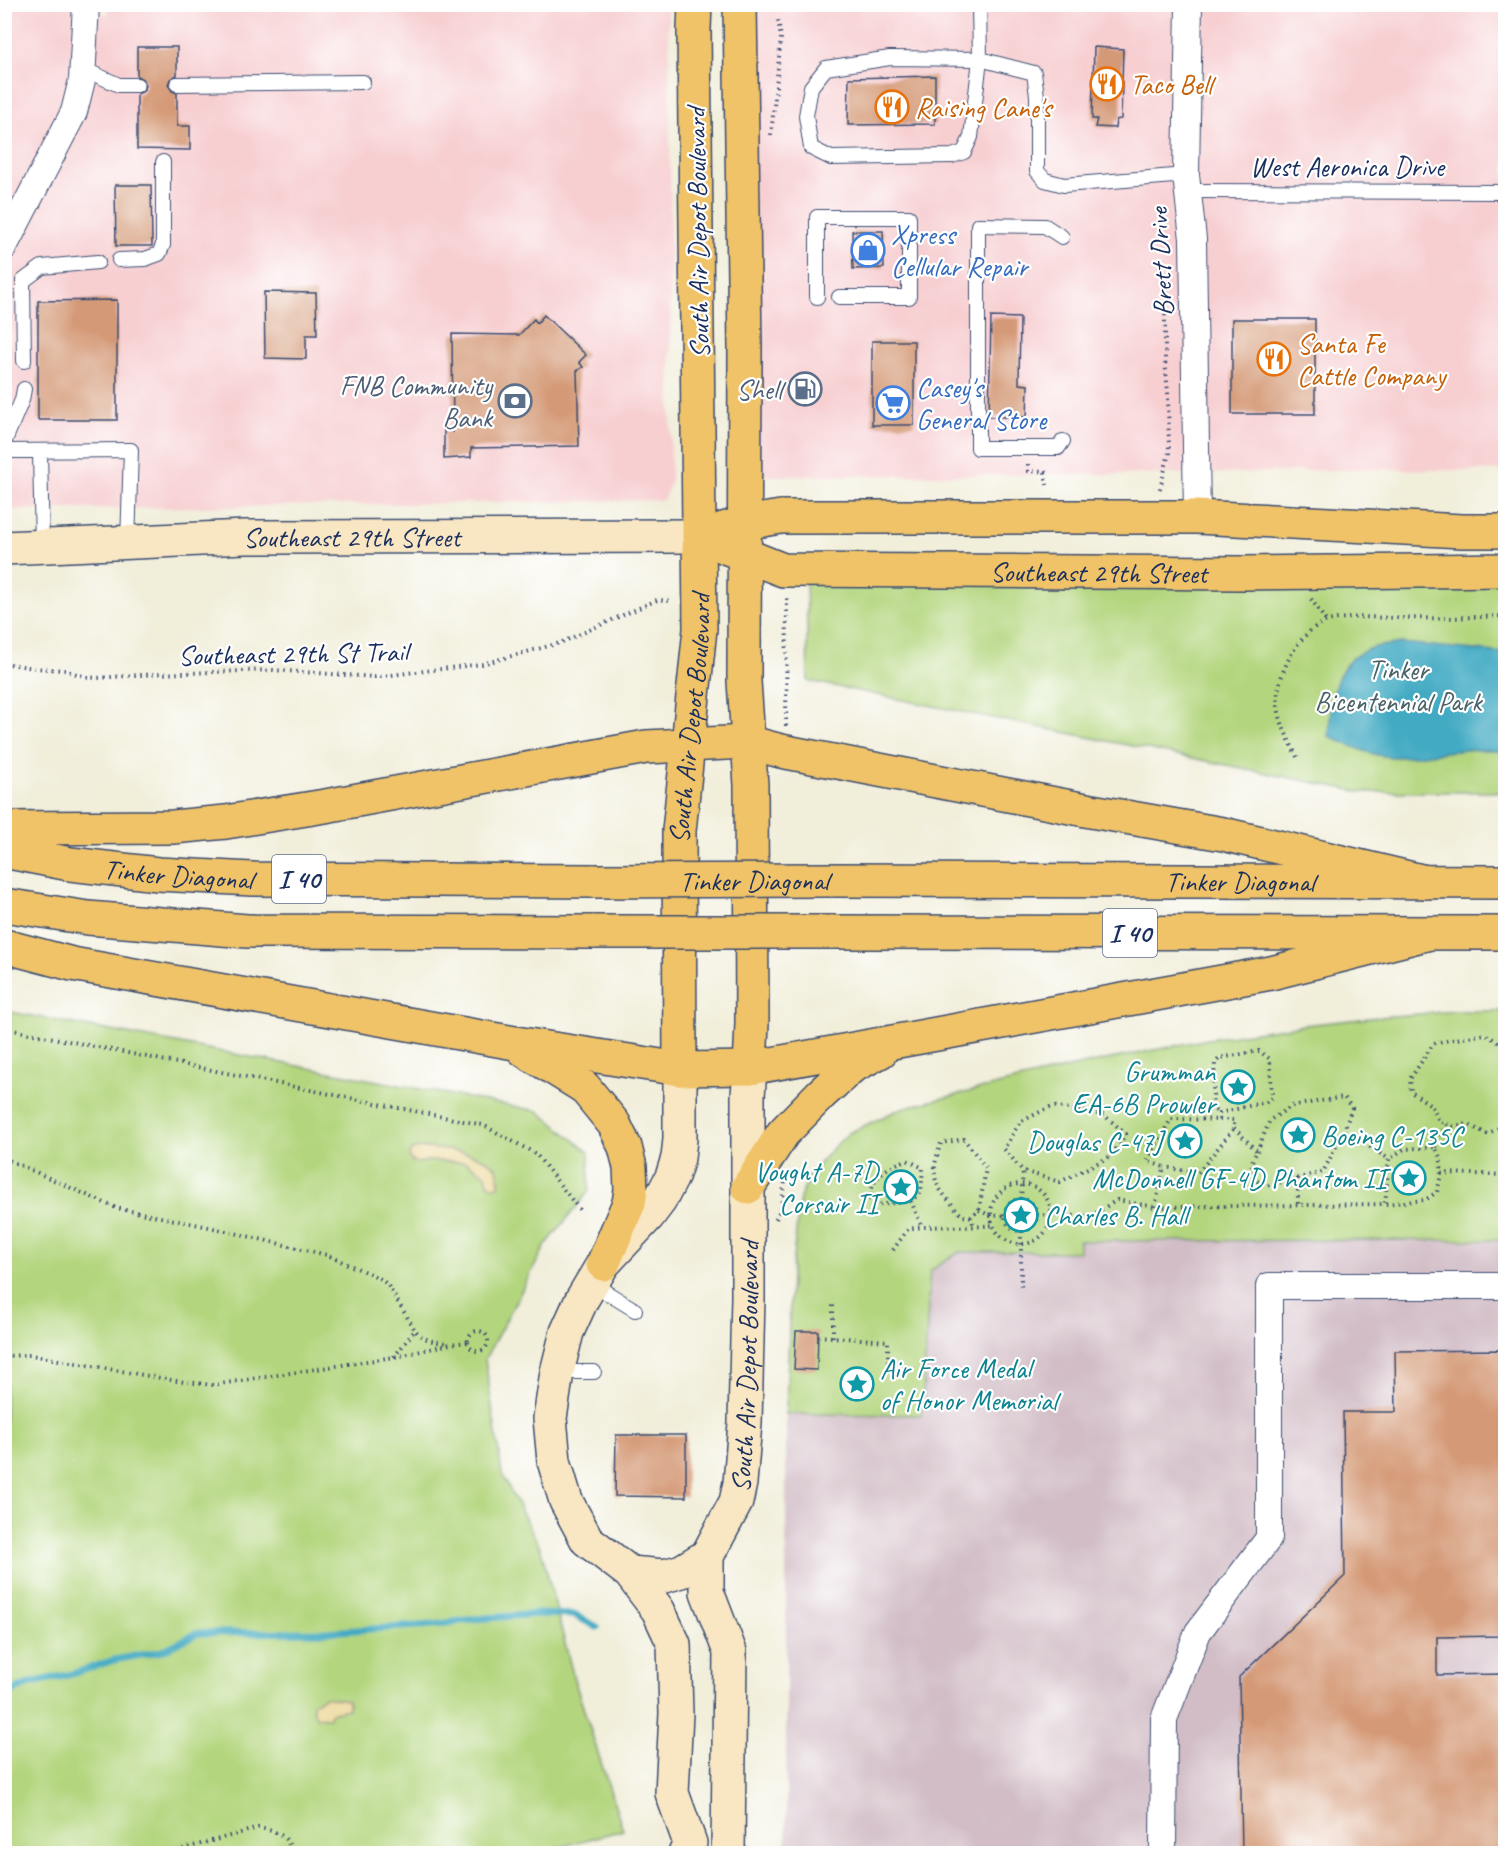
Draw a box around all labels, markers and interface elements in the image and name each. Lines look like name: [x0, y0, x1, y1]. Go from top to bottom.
restaurant icon: Taco Bell: [1089, 66, 1125, 102]
place label: Taco Bell: [1130, 67, 1217, 102]
restaurant icon: Raising Cane's: [874, 89, 910, 125]
place label: Raising Cane's: [915, 90, 1054, 125]
street label: South Air Depot Boulevard: [678, 103, 717, 359]
street label: West Aeronica Drive: [1250, 149, 1446, 184]
street label: Brett Drive: [1140, 205, 1181, 317]
place label: Xpress Cellular Repair: [891, 217, 1029, 284]
shop icon: Xpress Cellular Repair: [850, 232, 886, 268]
place label: Santa Fe Cattle Company: [1297, 326, 1448, 393]
restaurant icon: Santa Fe Cattle Company: [1256, 341, 1292, 377]
place label: FNB Community Bank: [340, 368, 494, 435]
place label: Casey's General Store: [916, 370, 1048, 437]
fuel station icon: Shell: [787, 371, 823, 407]
place label: Shell: [736, 372, 787, 407]
bank icon: FNB Community Bank: [497, 383, 533, 419]
supermarket icon: Casey's General Store: [875, 385, 911, 421]
street label: Southeast 29th Street: [243, 520, 463, 555]
street label: Southeast 29th Street: [990, 554, 1210, 591]
street label: South Air Depot Boulevard: [662, 589, 718, 844]
street label: Southeast 29th St Trail: [178, 634, 413, 673]
park label: Tinker Bicentennial Park: [1315, 652, 1483, 719]
street label: Tinker Diagonal: [102, 851, 259, 897]
road number: I 40: [272, 855, 326, 903]
street label: Tinker Diagonal: [679, 863, 834, 899]
street label: Tinker Diagonal: [1165, 864, 1320, 899]
road number: I 40: [1103, 909, 1157, 957]
place label: Grumman EA-6B Prowler: [1072, 1054, 1218, 1121]
place icon: Grumman EA-6B Prowler: [1220, 1069, 1256, 1105]
place icon: Boeing C-135C: [1280, 1117, 1316, 1153]
place label: Boeing C-135C: [1321, 1118, 1465, 1153]
place icon: Douglas C-47J: [1167, 1123, 1203, 1159]
place label: Douglas C-47J: [1027, 1124, 1166, 1159]
place label: Vought A-7D Corsair II: [754, 1154, 884, 1221]
place icon: McDonnell GF-4D Phantom II: [1391, 1160, 1427, 1196]
place label: McDonnell GF-4D Phantom II: [1092, 1161, 1392, 1196]
place icon: Vought A-7D Corsair II: [883, 1169, 919, 1205]
place icon: Charles B. Hall: [1003, 1197, 1039, 1233]
place label: Charles B. Hall: [1044, 1198, 1192, 1233]
street label: South Air Depot Boulevard: [722, 1237, 766, 1495]
place label: Air Force Medal of Honor Memorial: [880, 1351, 1062, 1418]
place icon: Air Force Medal of Honor Memorial: [839, 1366, 875, 1402]

